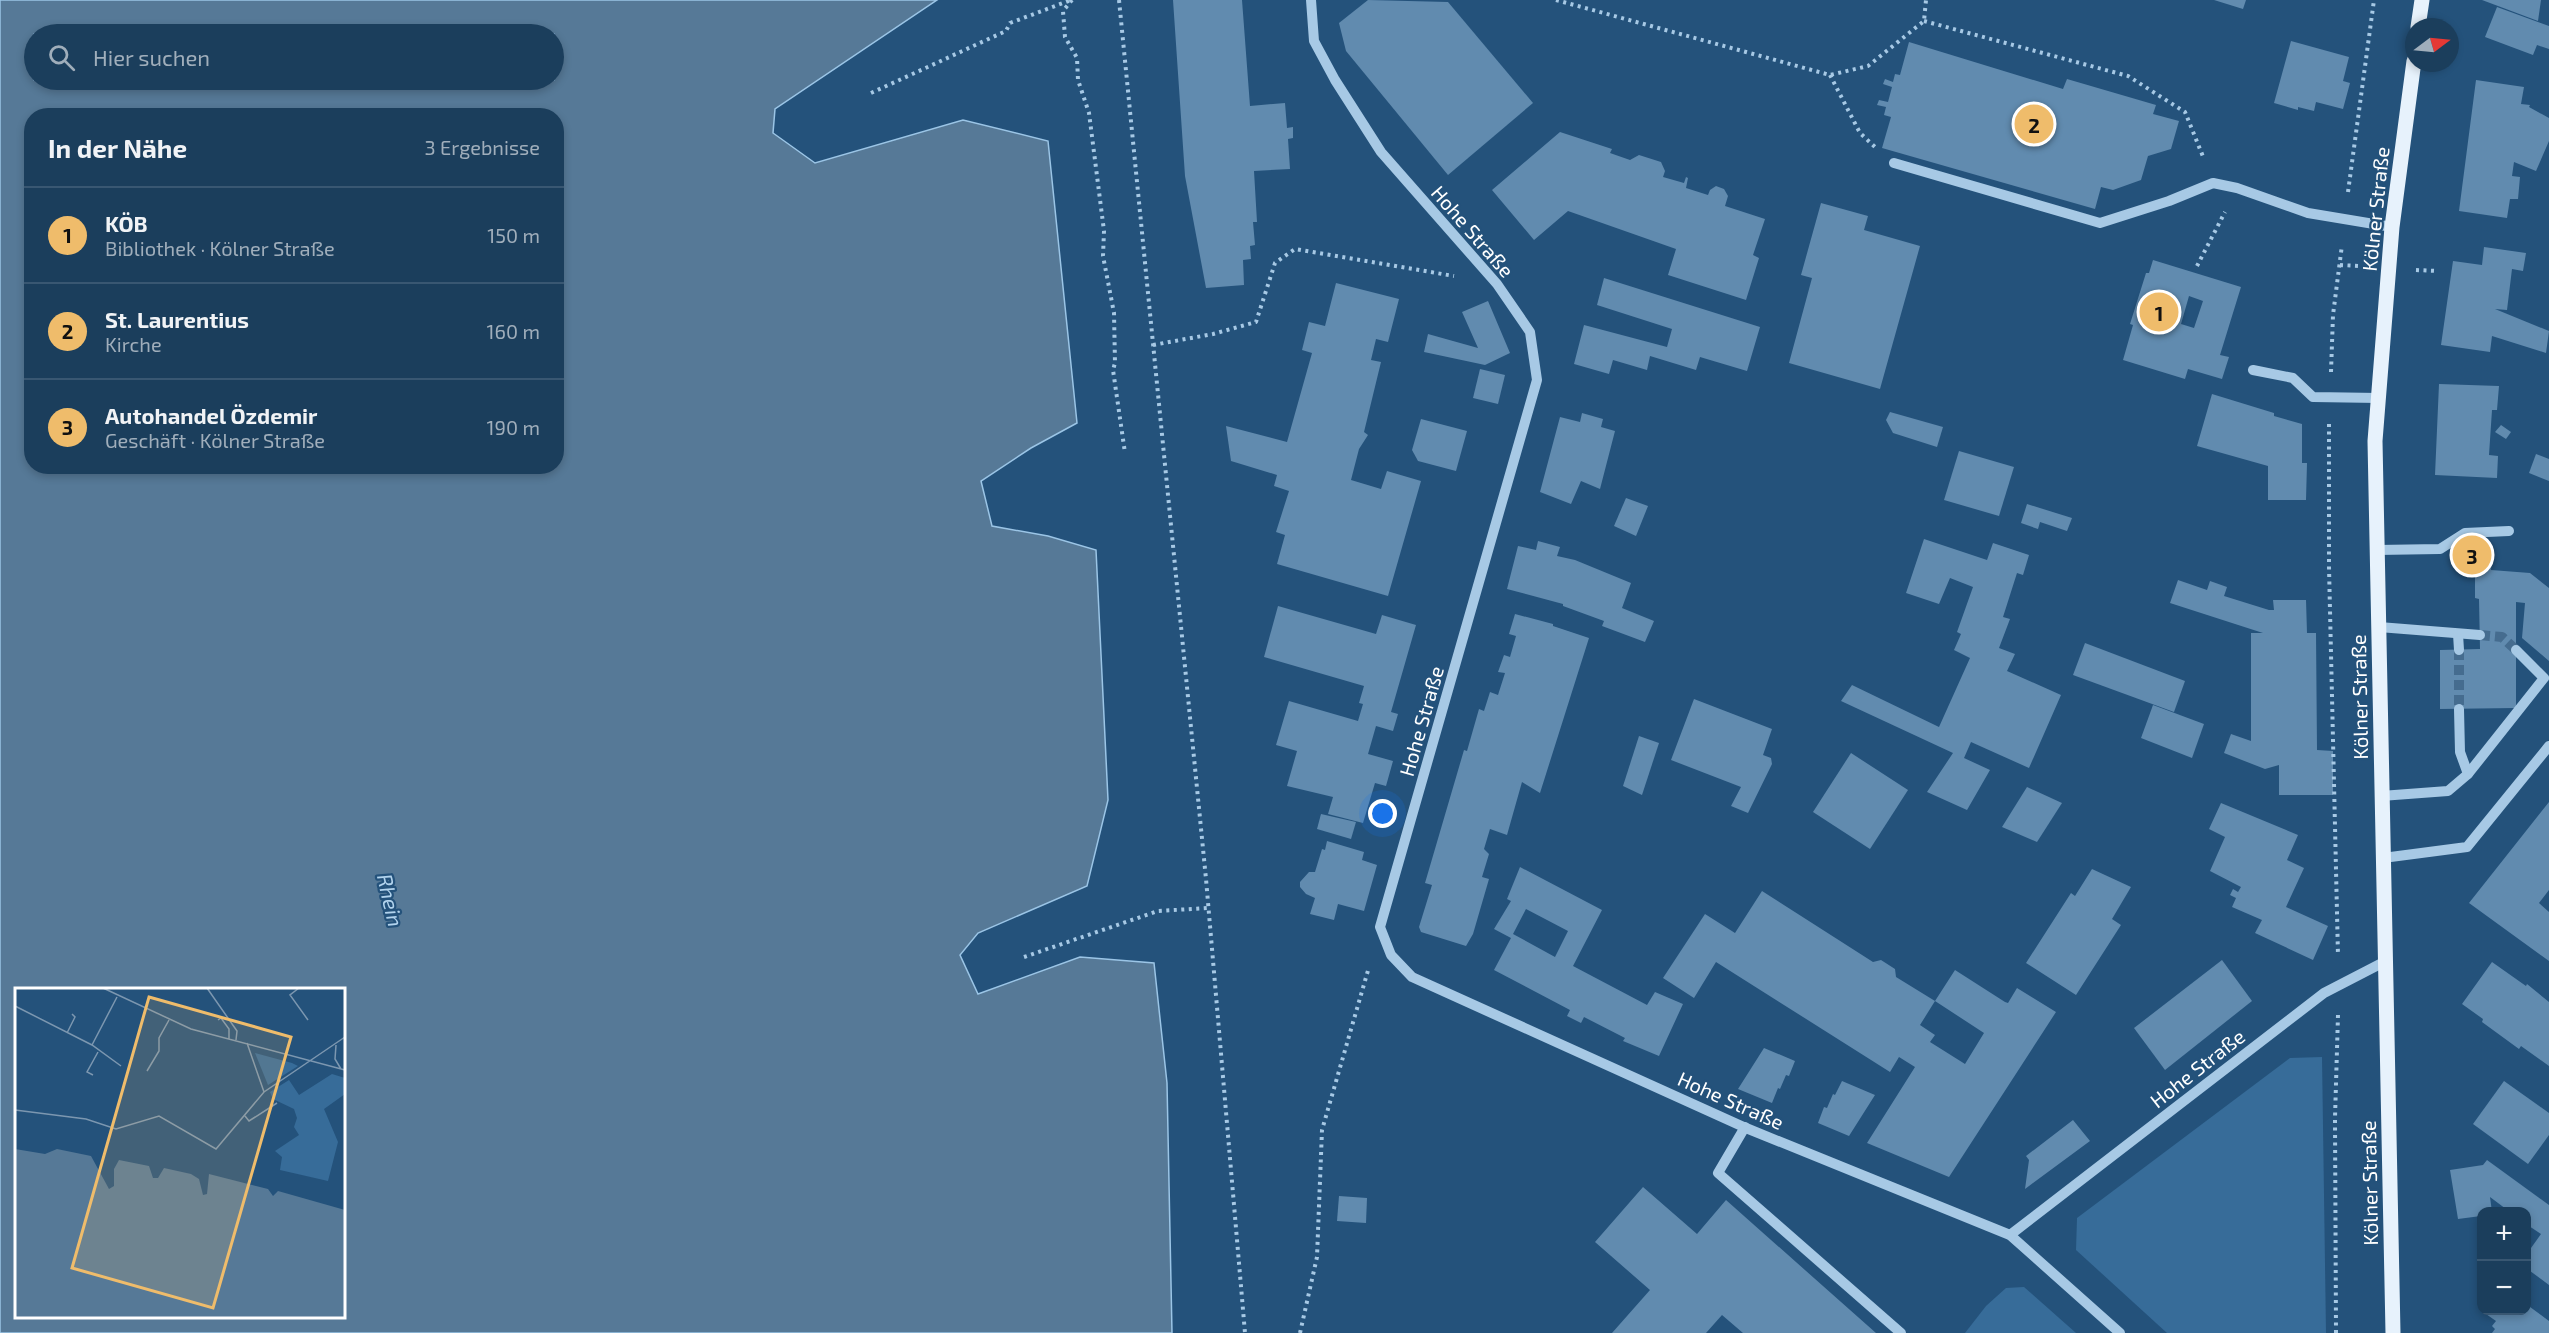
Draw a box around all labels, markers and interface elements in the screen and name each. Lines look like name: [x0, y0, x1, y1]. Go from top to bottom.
north arrow: [2405, 18, 2459, 72]
search box: [24, 24, 564, 90]
icon: search: [45, 41, 78, 74]
text: Hier suchen: [93, 44, 210, 70]
pin: 2: [2014, 102, 2054, 146]
text: In der Nähe: [48, 132, 187, 163]
text: 3 Ergebnisse: [424, 135, 540, 159]
street label: Kölner Straße: [2357, 145, 2393, 273]
street label: Hohe Straße: [1427, 180, 1519, 282]
text: KÖB: [105, 210, 148, 236]
text: 1: [63, 223, 72, 247]
text: 150 m: [487, 223, 540, 247]
text: Bibliothek · Kölner Straße: [105, 236, 335, 260]
pin: 1: [2140, 290, 2178, 334]
text: St. Laurentius: [105, 306, 249, 332]
text: 2: [62, 319, 73, 343]
text: 160 m: [487, 319, 540, 343]
text: Kirche: [105, 332, 162, 356]
text: Autohandel Özdemir: [105, 402, 318, 428]
text: 3: [62, 415, 73, 439]
text: 190 m: [487, 415, 540, 439]
text: Geschäft · Kölner Straße: [105, 428, 325, 452]
pin: 3: [2452, 532, 2492, 578]
street label: Kölner Straße: [2346, 634, 2372, 760]
street label: Hohe Straße: [1394, 663, 1448, 779]
your location: [1368, 799, 1397, 828]
water label: Rhein: [373, 871, 409, 929]
inset map: [15, 988, 345, 1318]
street label: Hohe Straße: [2145, 1024, 2249, 1112]
street label: Hohe Straße: [1674, 1066, 1788, 1134]
street label: Kölner Straße: [2356, 1120, 2382, 1246]
map controls: [2477, 1207, 2531, 1315]
button: +: [2477, 1207, 2531, 1261]
button: −: [2477, 1261, 2531, 1315]

